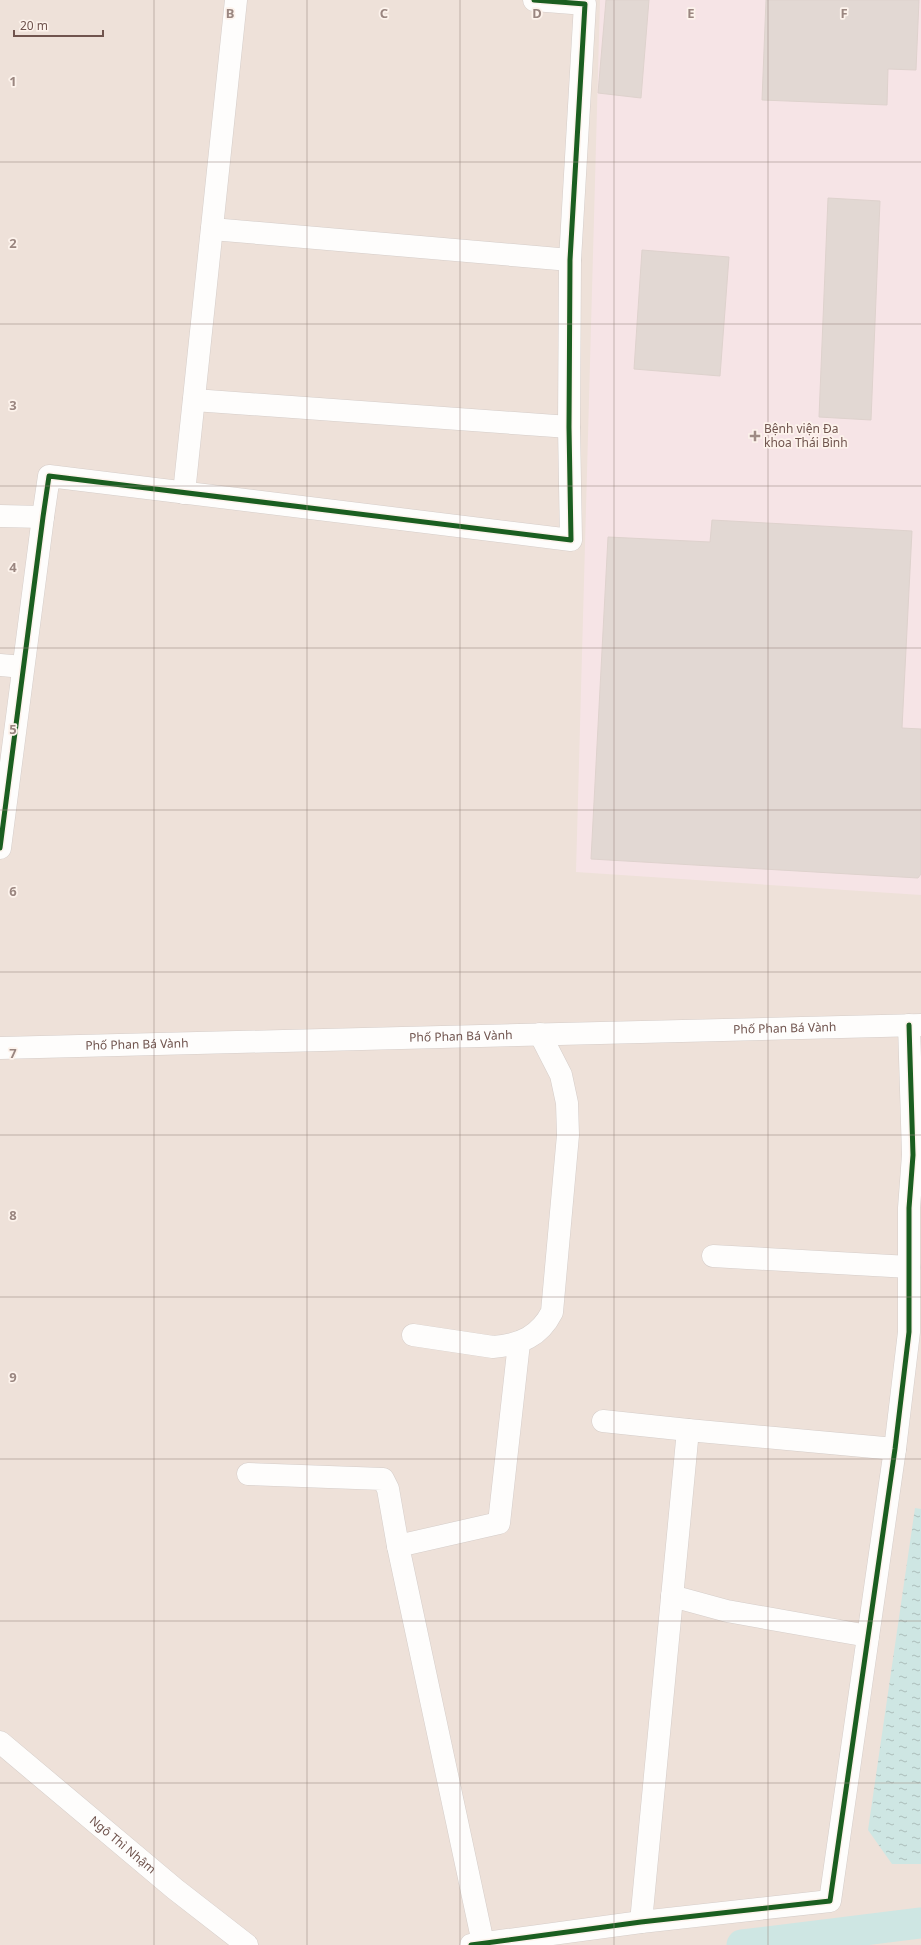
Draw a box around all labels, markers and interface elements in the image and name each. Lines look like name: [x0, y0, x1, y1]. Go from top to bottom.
text: B: [226, 4, 234, 22]
text: C: [380, 4, 388, 22]
text: D: [532, 4, 542, 22]
text: E: [687, 4, 695, 22]
text: F: [840, 4, 848, 22]
scale bar: [14, 12, 103, 38]
text: 20 m: [20, 17, 48, 34]
text: 1: [9, 72, 17, 90]
text: 2: [9, 234, 17, 252]
text: 3: [9, 396, 17, 414]
place label: Bệnh viện Đa khoa Thái Bình: [764, 420, 848, 451]
marker: Bệnh viện Đa khoa Thái Bình: [749, 430, 761, 442]
text: 4: [9, 558, 17, 576]
text: 5: [9, 720, 17, 738]
text: 6: [9, 882, 17, 900]
street label: Phố Phan Bá Vành: [733, 1018, 837, 1038]
street label: Phố Phan Bá Vành: [409, 1026, 513, 1046]
street label: Phố Phan Bá Vành: [85, 1034, 189, 1054]
text: 7: [9, 1044, 17, 1062]
text: 8: [9, 1206, 17, 1224]
text: 9: [9, 1368, 17, 1386]
street label: Ngô Thì Nhậm: [86, 1812, 160, 1877]

